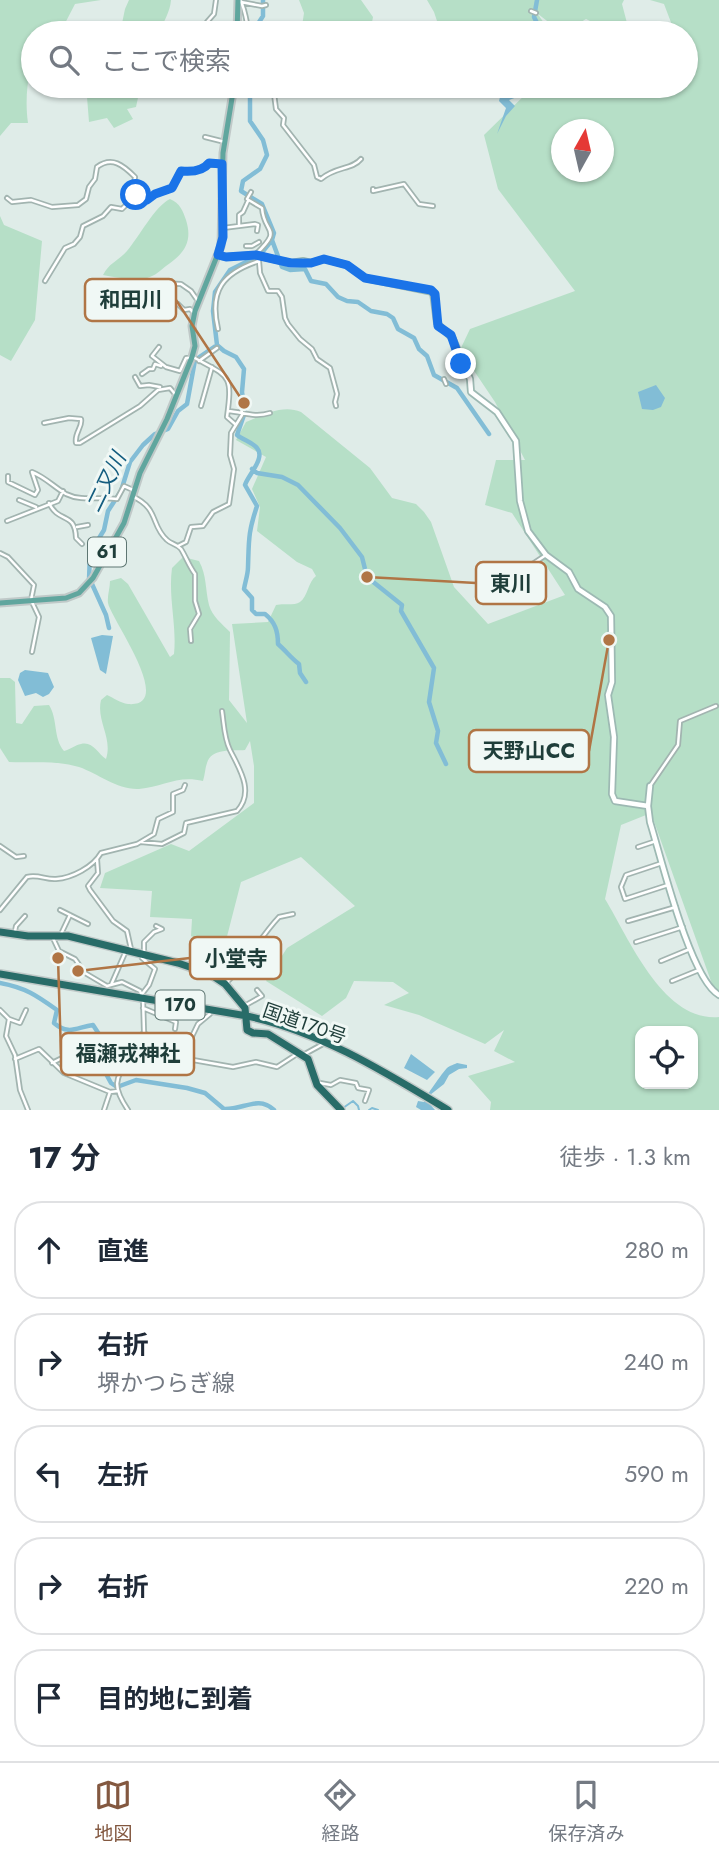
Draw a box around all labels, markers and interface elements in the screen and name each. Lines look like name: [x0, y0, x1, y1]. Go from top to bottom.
search box: [21, 21, 698, 98]
icon: search: [45, 41, 83, 79]
text: ここで検索: [101, 42, 231, 80]
north arrow: [551, 119, 614, 182]
route start: [120, 179, 151, 210]
callout: 和田川: [85, 279, 176, 321]
text: 和田川: [100, 285, 163, 315]
route end: [445, 348, 476, 379]
water label: 二又川: [79, 445, 134, 517]
road number: 61: [88, 538, 126, 566]
callout: 東川: [476, 562, 546, 604]
text: 東川: [490, 569, 532, 599]
callout: 天野山CC: [469, 730, 589, 772]
text: 天野山CC: [483, 736, 575, 766]
callout: 小堂寺: [190, 937, 281, 979]
text: 小堂寺: [205, 944, 268, 974]
road number: 170: [156, 990, 204, 1020]
street label: 国道170号: [259, 997, 350, 1050]
map controls: [635, 1026, 698, 1089]
button: locate: [635, 1026, 698, 1089]
callout: 福瀬戎神社: [61, 1033, 194, 1075]
text: 福瀬戎神社: [76, 1039, 181, 1069]
text: 17 分: [28, 1136, 100, 1179]
text: 徒歩 · 1.3 km: [560, 1140, 691, 1174]
icon: ahead: [30, 1231, 68, 1269]
text: 直進: [97, 1232, 149, 1270]
text: 280 m: [625, 1233, 689, 1267]
text: 右折: [97, 1326, 149, 1364]
icon: right: [30, 1343, 68, 1381]
text: 240 m: [624, 1345, 689, 1379]
text: 堺かつらぎ線: [97, 1366, 235, 1400]
icon: left: [30, 1455, 68, 1493]
text: 左折: [97, 1456, 149, 1494]
text: 590 m: [624, 1457, 689, 1491]
icon: right: [30, 1567, 68, 1605]
text: 右折: [97, 1568, 149, 1606]
text: 220 m: [624, 1569, 689, 1603]
icon: arrive: [30, 1679, 68, 1717]
text: 目的地に到着: [97, 1680, 253, 1718]
tab: 地図: [94, 1776, 133, 1847]
tab: 経路: [321, 1776, 360, 1847]
tab: 保存済み: [548, 1776, 625, 1847]

